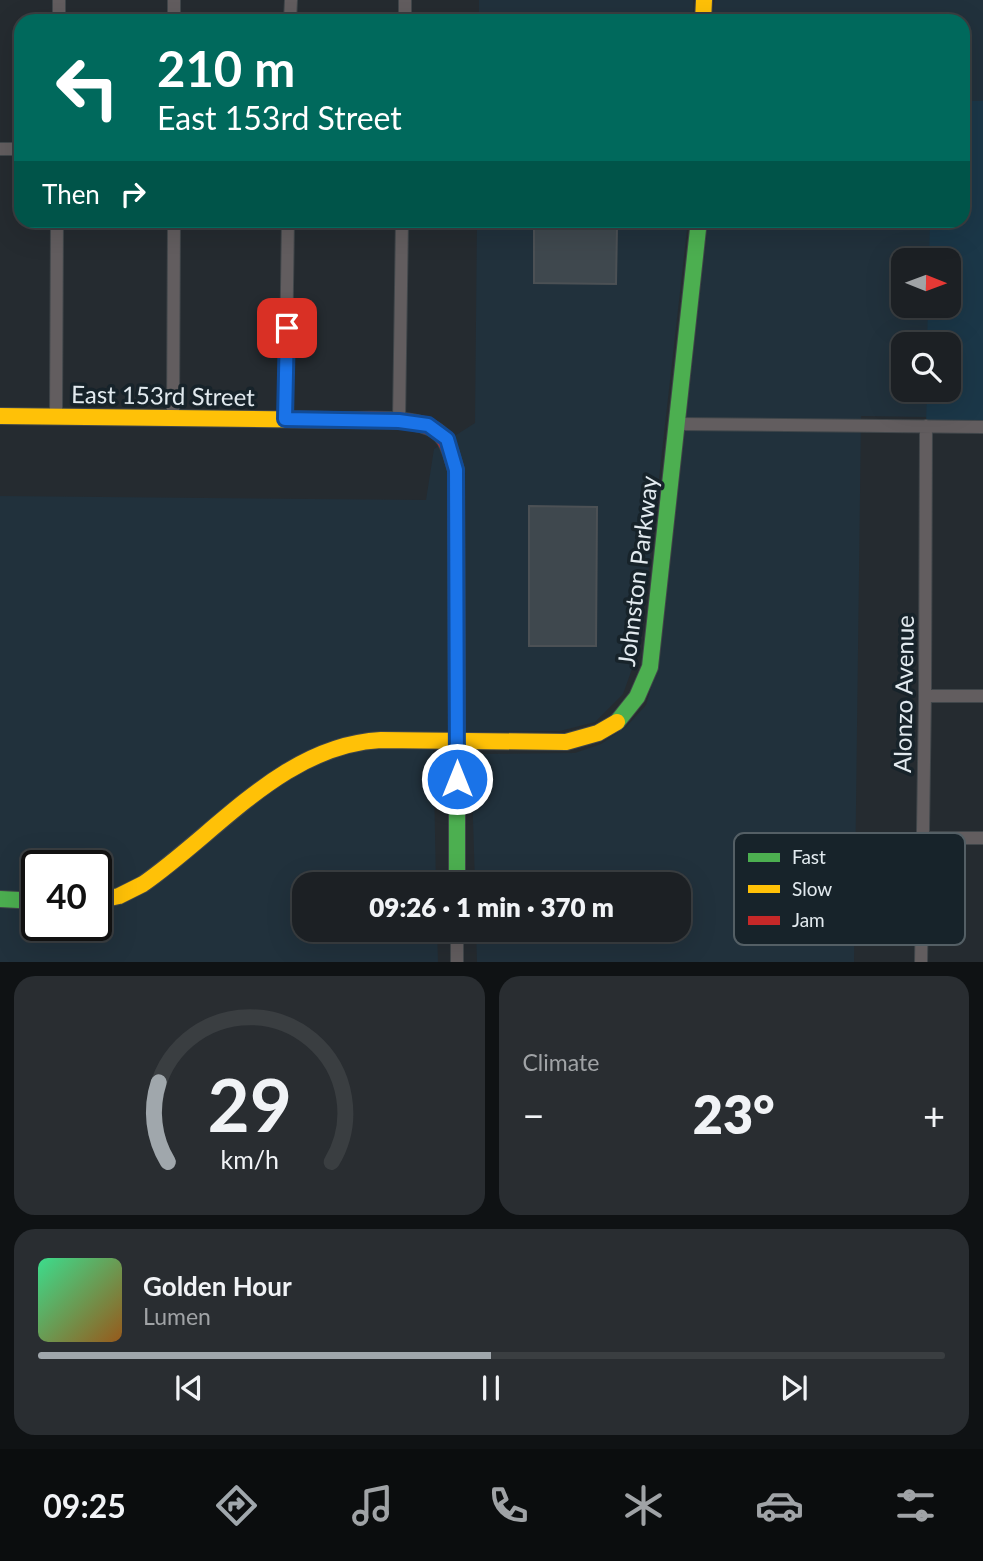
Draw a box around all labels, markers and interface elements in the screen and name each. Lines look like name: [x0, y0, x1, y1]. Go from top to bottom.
text: 210 m: [157, 39, 295, 97]
icon: left: [42, 42, 133, 133]
text: East 153rd Street: [157, 98, 402, 137]
icon: right: [114, 175, 152, 213]
text: Then: [42, 178, 100, 210]
north arrow: [891, 248, 961, 318]
map controls: [891, 248, 961, 402]
pin: [257, 298, 317, 358]
icon: arrive: [268, 309, 306, 347]
button: search: [891, 332, 961, 402]
street label: East 153rd Street: [71, 379, 255, 411]
street label: Johnston Parkway: [611, 473, 663, 668]
street label: Alonzo Avenue: [887, 615, 919, 773]
position arrow: [420, 742, 494, 816]
legend: [734, 833, 965, 945]
text: Fast: [792, 845, 826, 868]
speed limit sign: 40: [21, 850, 112, 941]
text: Slow: [792, 877, 832, 900]
text: 09:26 · 1 min · 370 m: [369, 891, 614, 923]
text: Jam: [792, 908, 825, 931]
text: Climate: [523, 1048, 599, 1076]
text: 29: [207, 1060, 291, 1148]
text: 23°: [693, 1083, 775, 1145]
text: −: [523, 1092, 545, 1138]
text: +: [923, 1092, 945, 1138]
text: km/h: [220, 1143, 279, 1173]
text: Golden Hour: [143, 1270, 292, 1302]
text: Lumen: [143, 1302, 211, 1330]
icon: previous: [170, 1369, 208, 1407]
icon: pause: [472, 1369, 510, 1407]
icon: next: [775, 1369, 813, 1407]
icon: directions: [212, 1481, 261, 1530]
icon: music: [348, 1481, 397, 1530]
icon: phone: [484, 1481, 533, 1530]
icon: climate: [619, 1481, 668, 1530]
icon: car: [755, 1481, 804, 1530]
icon: filters: [891, 1481, 940, 1530]
text: 09:25: [43, 1486, 126, 1525]

